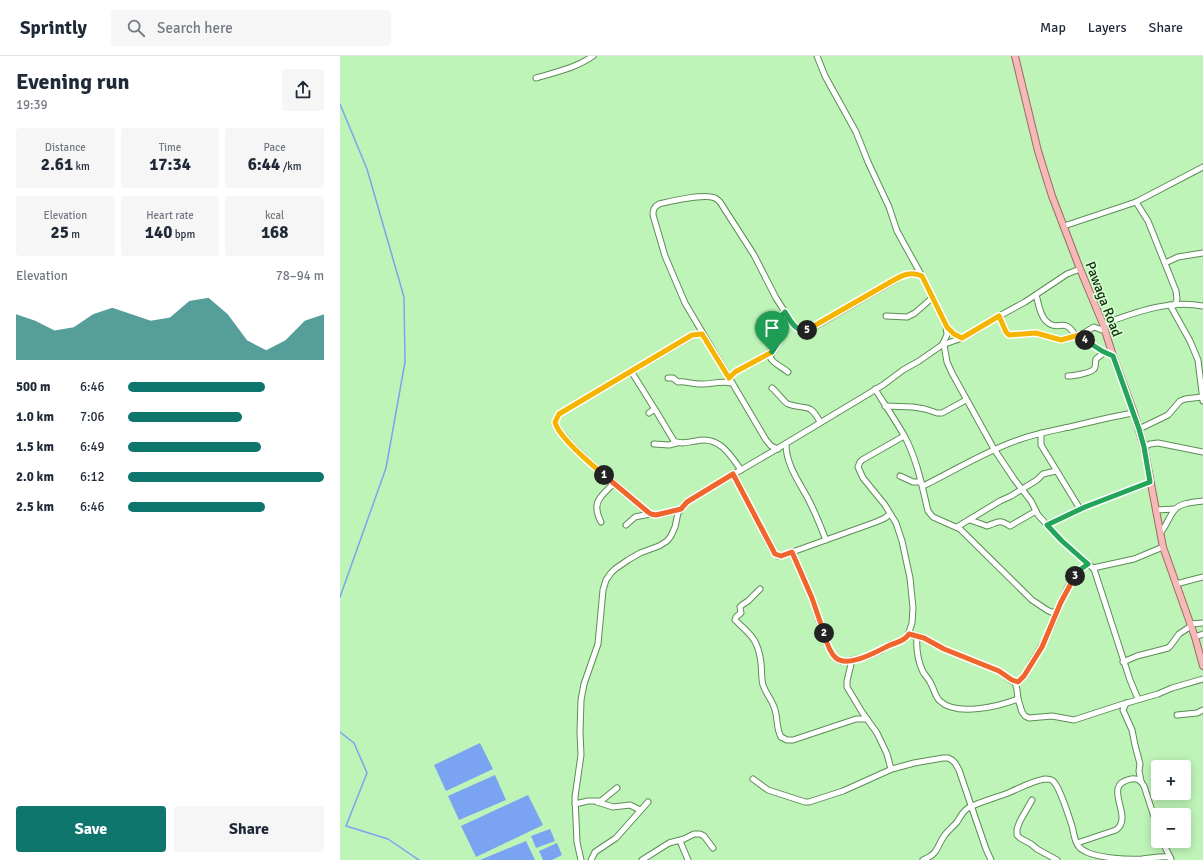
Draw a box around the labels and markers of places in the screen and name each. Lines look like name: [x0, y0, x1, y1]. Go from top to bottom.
pin: [755, 311, 789, 352]
pin: 5: [797, 320, 817, 340]
pin: 4: [1075, 330, 1095, 350]
pin: 1: [594, 465, 614, 485]
pin: 3: [1065, 566, 1085, 586]
pin: 2: [814, 623, 834, 643]

